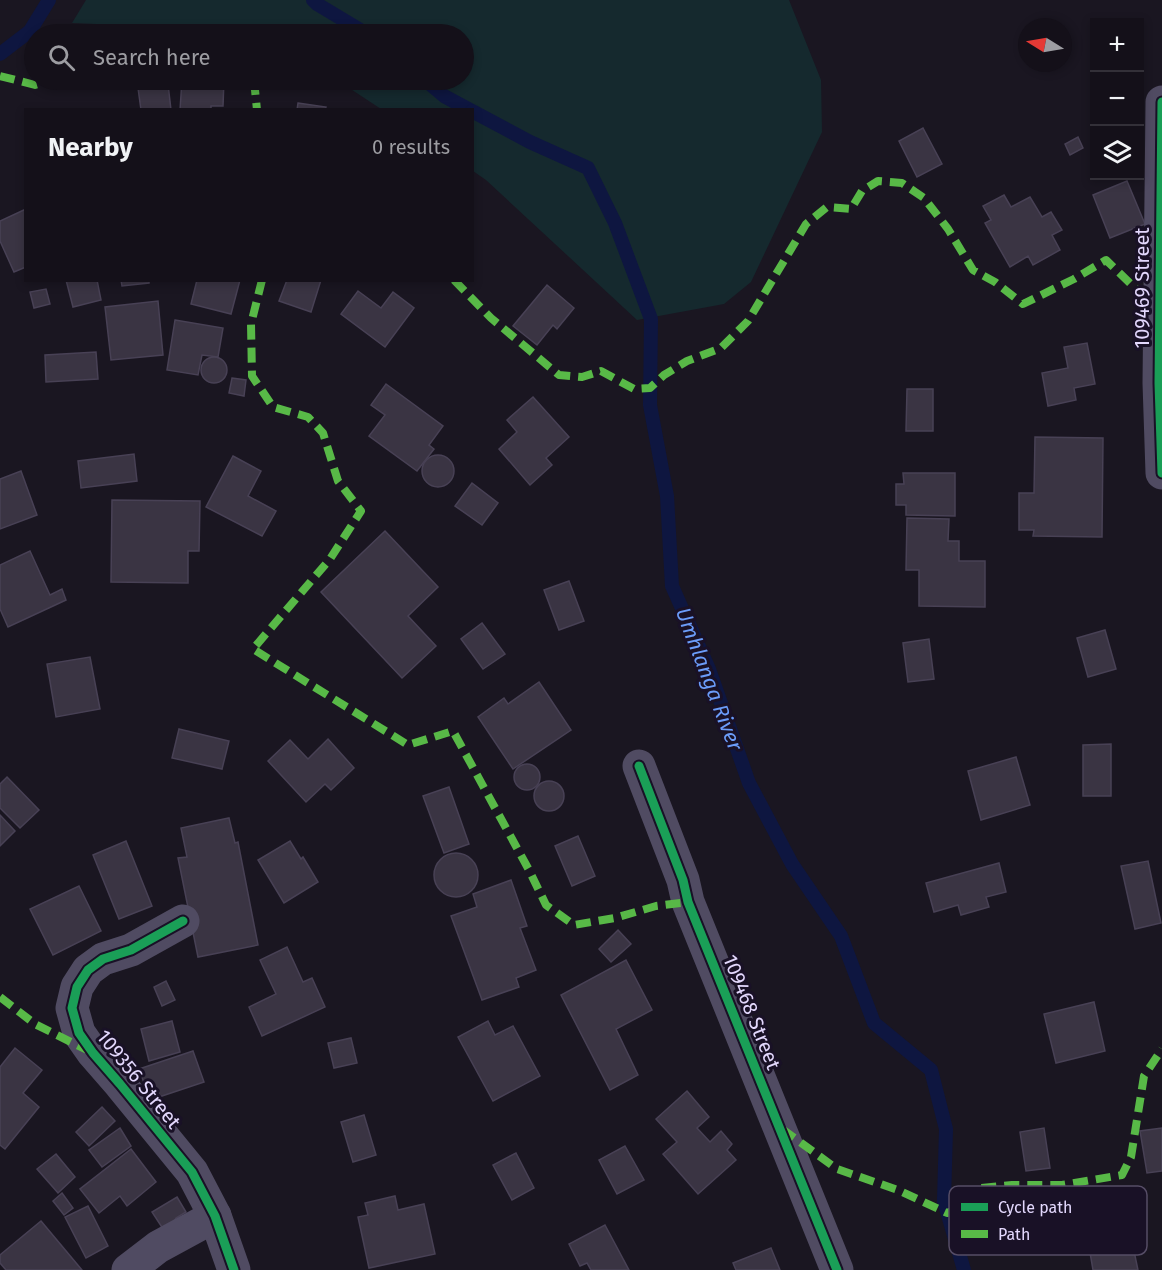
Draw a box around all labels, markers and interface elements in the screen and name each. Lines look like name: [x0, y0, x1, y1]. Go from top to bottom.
north arrow: [1018, 18, 1072, 72]
map controls: [1090, 18, 1144, 180]
button: +: [1090, 18, 1144, 72]
search box: [24, 24, 474, 90]
icon: search: [45, 41, 78, 74]
text: Search here: [93, 44, 211, 71]
button: −: [1090, 72, 1144, 126]
button: layers: [1090, 126, 1144, 180]
text: Nearby: [48, 132, 133, 163]
text: 0 results: [372, 135, 450, 159]
street label: 109469 Street: [1130, 227, 1154, 348]
water label: Umhlanga River: [670, 604, 749, 755]
street label: 109468 Street: [718, 951, 786, 1074]
street label: 109356 Street: [92, 1025, 187, 1134]
legend: [949, 1186, 1147, 1255]
text: Cycle path: [998, 1198, 1072, 1217]
text: Path: [998, 1225, 1030, 1244]

